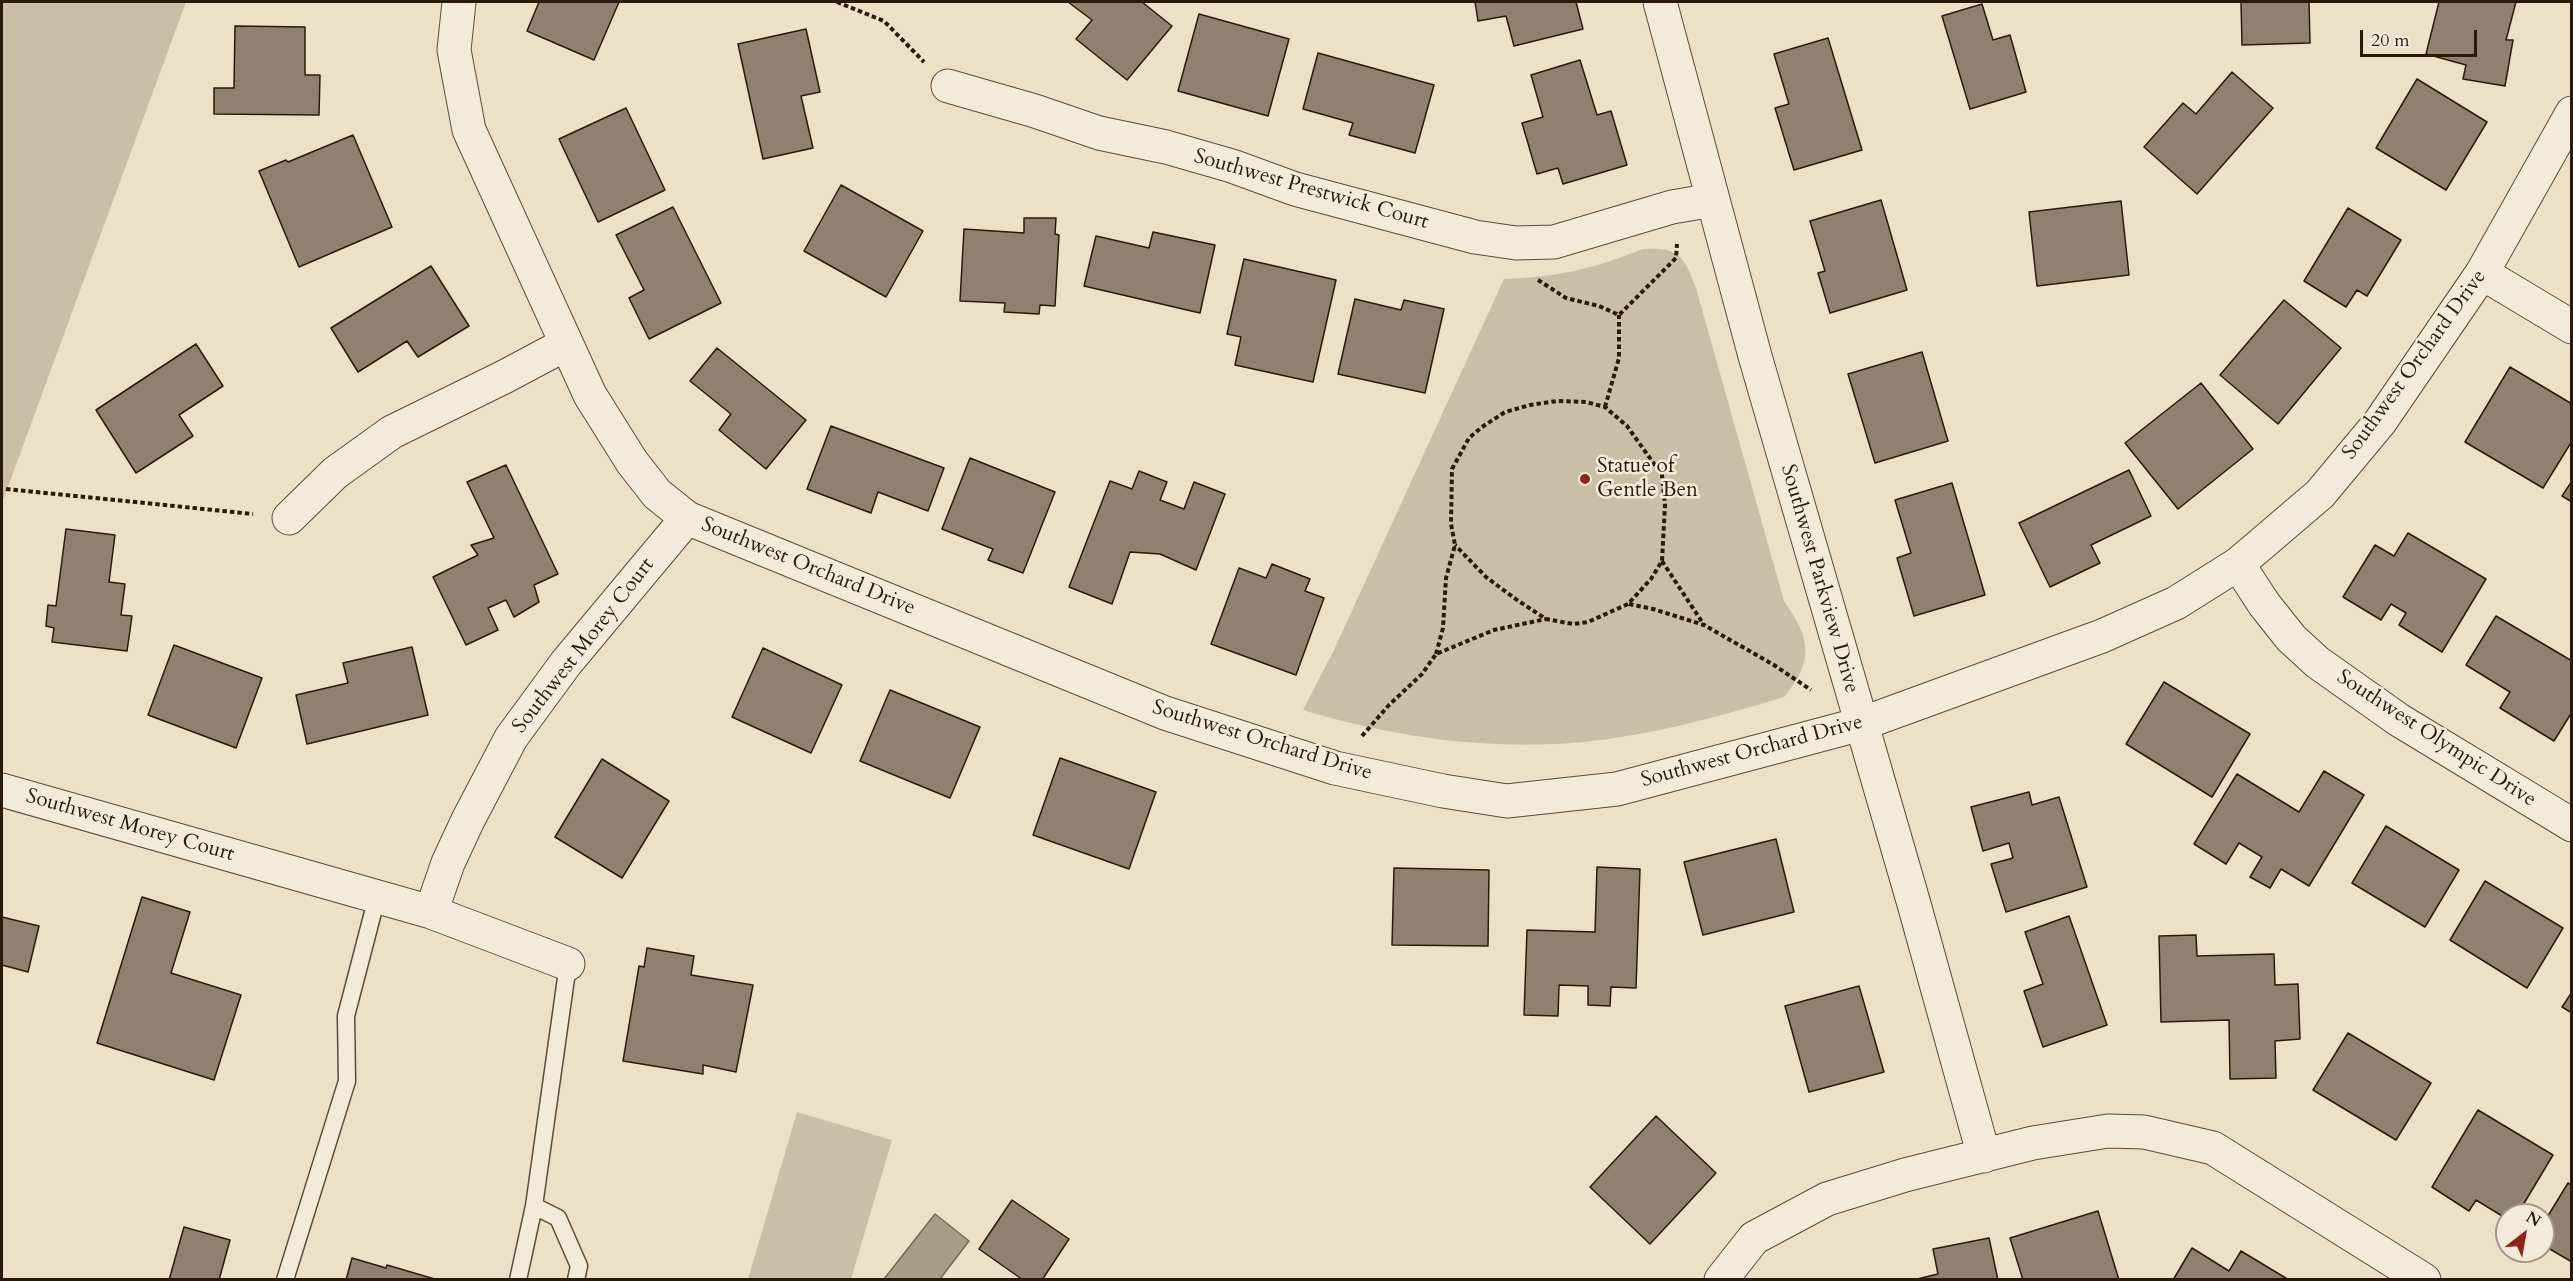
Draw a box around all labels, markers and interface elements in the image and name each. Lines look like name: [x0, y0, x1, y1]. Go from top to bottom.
scale bar: [2363, 18, 2480, 56]
text: 20 m: [2371, 28, 2410, 53]
street label: Southwest Prestwick Court: [1191, 144, 1431, 236]
street label: Southwest Orchard Drive: [2338, 265, 2492, 465]
place label: Statue of Gentle Ben: [1597, 454, 1698, 504]
street label: Southwest Parkview Drive: [1774, 462, 1864, 696]
marker: Statue of Gentle Ben: [1578, 472, 1592, 486]
street label: Southwest Orchard Drive: [697, 513, 919, 621]
street label: Southwest Morey Court: [508, 553, 660, 739]
street label: Southwest Olympic Drive: [2332, 665, 2540, 813]
street label: Southwest Orchard Drive: [1149, 696, 1375, 786]
street label: Southwest Orchard Drive: [1638, 710, 1866, 794]
street label: Southwest Morey Court: [23, 784, 237, 868]
north arrow: [2495, 1203, 2555, 1263]
text: N: [2522, 1206, 2545, 1232]

